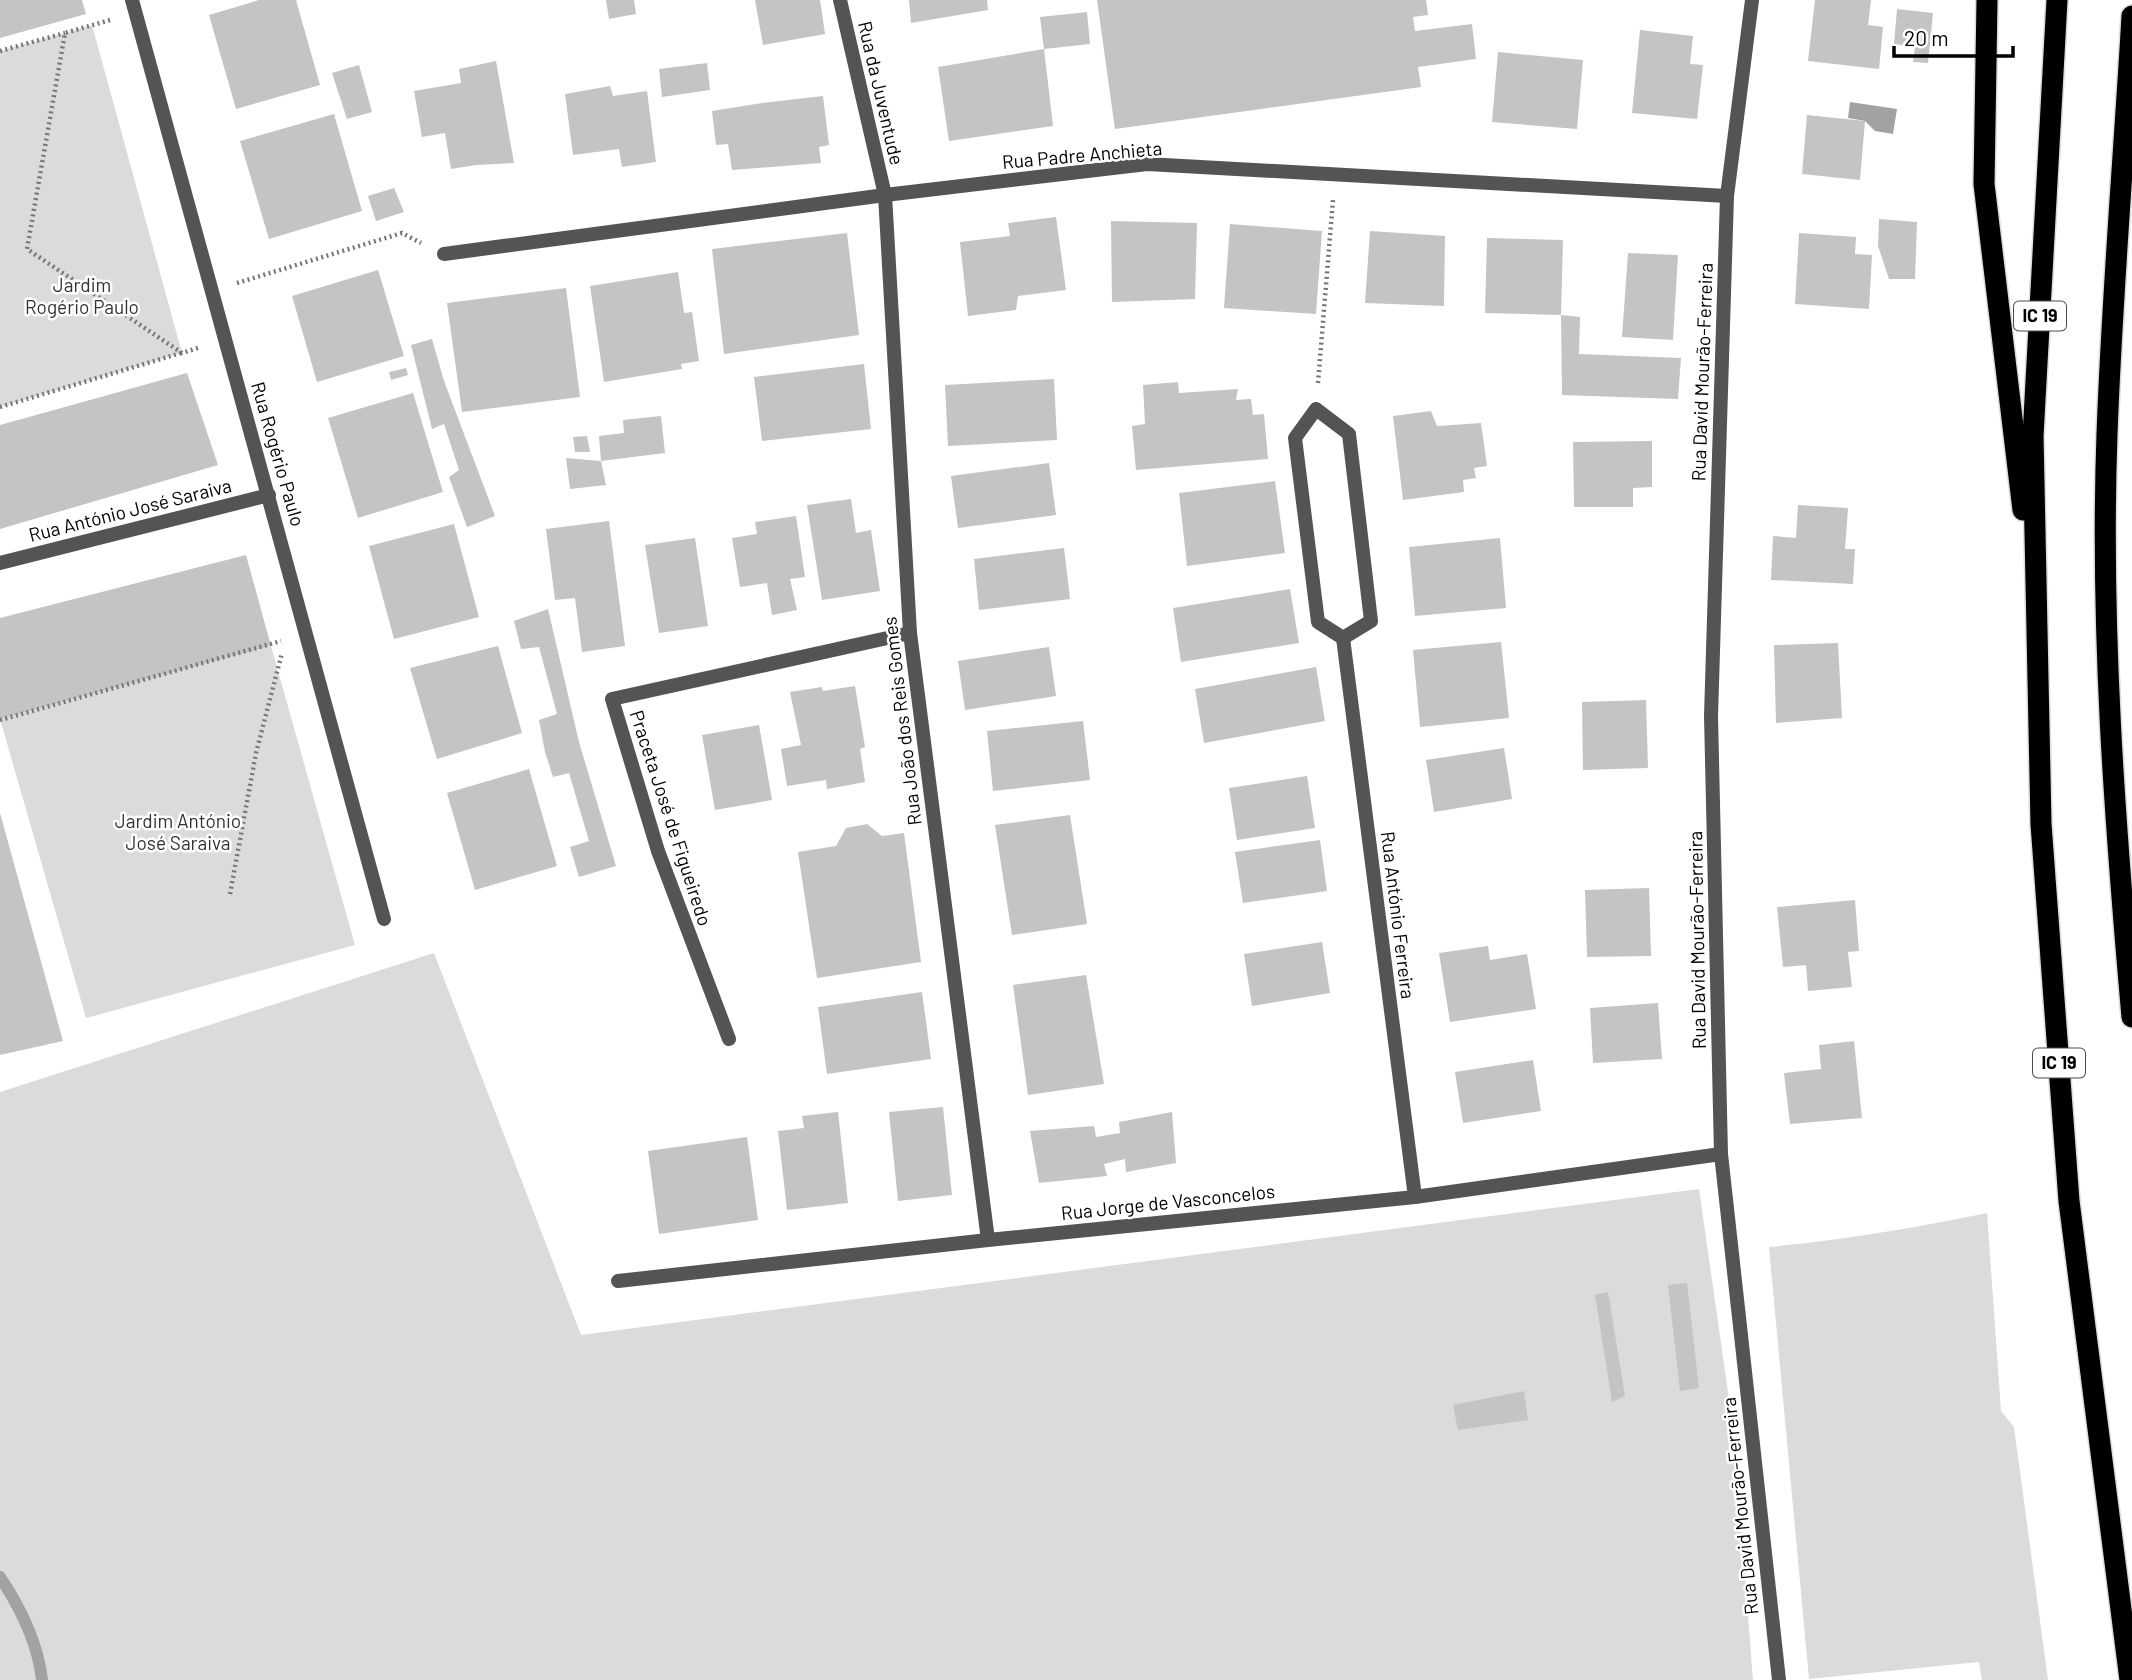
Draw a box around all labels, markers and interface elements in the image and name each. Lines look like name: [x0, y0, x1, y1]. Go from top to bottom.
scale bar: [1894, 14, 2013, 58]
street label: Rua da Juventude: [854, 19, 909, 167]
text: 20 m: [1904, 25, 1949, 50]
street label: Rua Padre Anchieta: [1001, 136, 1163, 173]
street label: Rua David Mourão-Ferreira: [1686, 262, 1717, 482]
park label: Jardim Rogério Paulo: [25, 273, 139, 318]
road number: IC 19: [2014, 302, 2066, 330]
street label: Rua Rogério Paulo: [247, 379, 310, 529]
street label: Rua António José Saraiva: [26, 473, 234, 546]
street label: Rua João dos Reis Gomes: [877, 615, 926, 827]
street label: Praceta José de Figueiredo: [626, 707, 717, 929]
park label: Jardim António José Saraiva: [115, 809, 241, 854]
street label: Rua António Ferreira: [1377, 830, 1420, 1000]
street label: Rua David Mourão-Ferreira: [1683, 831, 1710, 1049]
road number: IC 19: [2033, 1048, 2085, 1078]
street label: Rua Jorge de Vasconcelos: [1060, 1179, 1276, 1224]
street label: Rua David Mourão-Ferreira: [1717, 1396, 1762, 1616]

